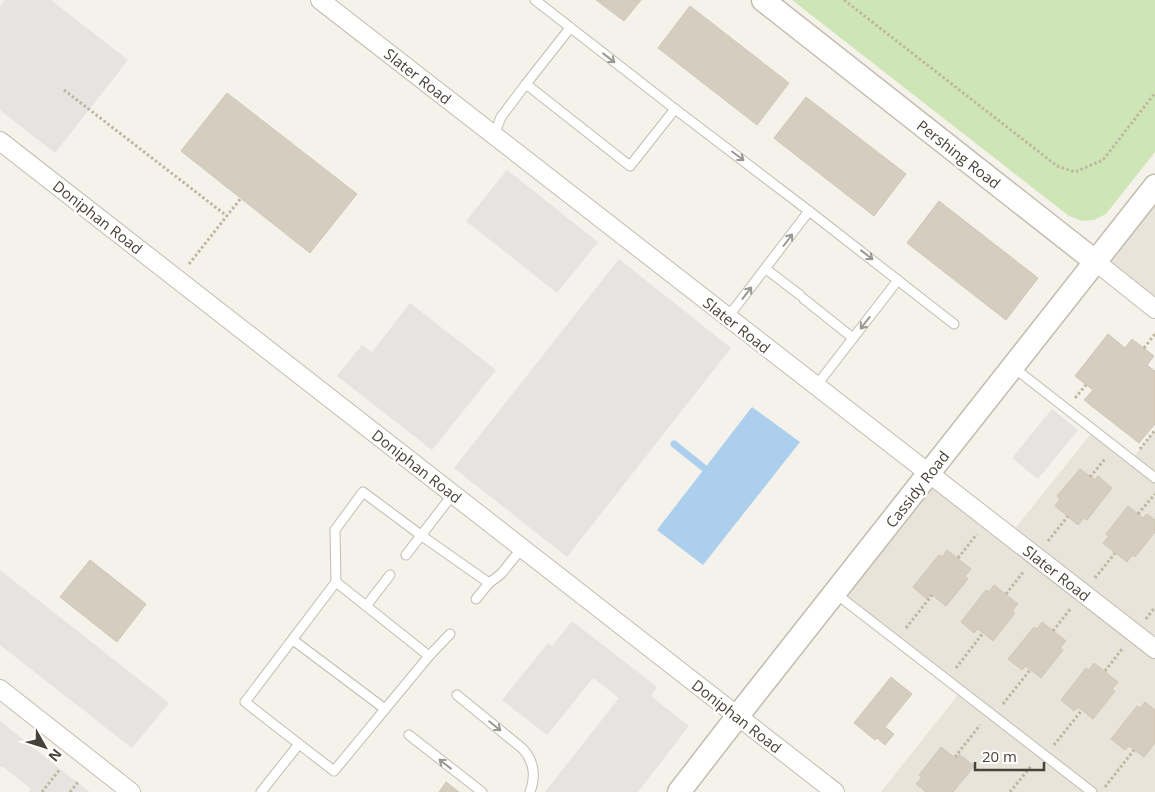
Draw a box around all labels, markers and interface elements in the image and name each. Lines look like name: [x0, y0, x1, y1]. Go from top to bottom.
street label: Slater Road: [380, 44, 456, 108]
one-way arrow: [602, 52, 615, 63]
street label: Pershing Road: [913, 115, 1005, 193]
one-way arrow: [731, 151, 744, 162]
street label: Doniphan Road: [49, 176, 147, 258]
one-way arrow: [782, 234, 793, 247]
one-way arrow: [860, 250, 873, 261]
one-way arrow: [742, 286, 752, 300]
street label: Slater Road: [699, 293, 775, 357]
one-way arrow: [859, 316, 870, 329]
street label: Doniphan Road: [368, 425, 466, 507]
street label: Cassidy Road: [881, 446, 953, 532]
street label: Slater Road: [1019, 541, 1095, 605]
street label: Doniphan Road: [688, 675, 786, 757]
one-way arrow: [488, 720, 501, 731]
north arrow: [20, 722, 70, 772]
scale bar: [975, 740, 1044, 772]
text: N: [45, 745, 66, 766]
text: 20 m: [982, 746, 1017, 766]
one-way arrow: [439, 758, 452, 769]

